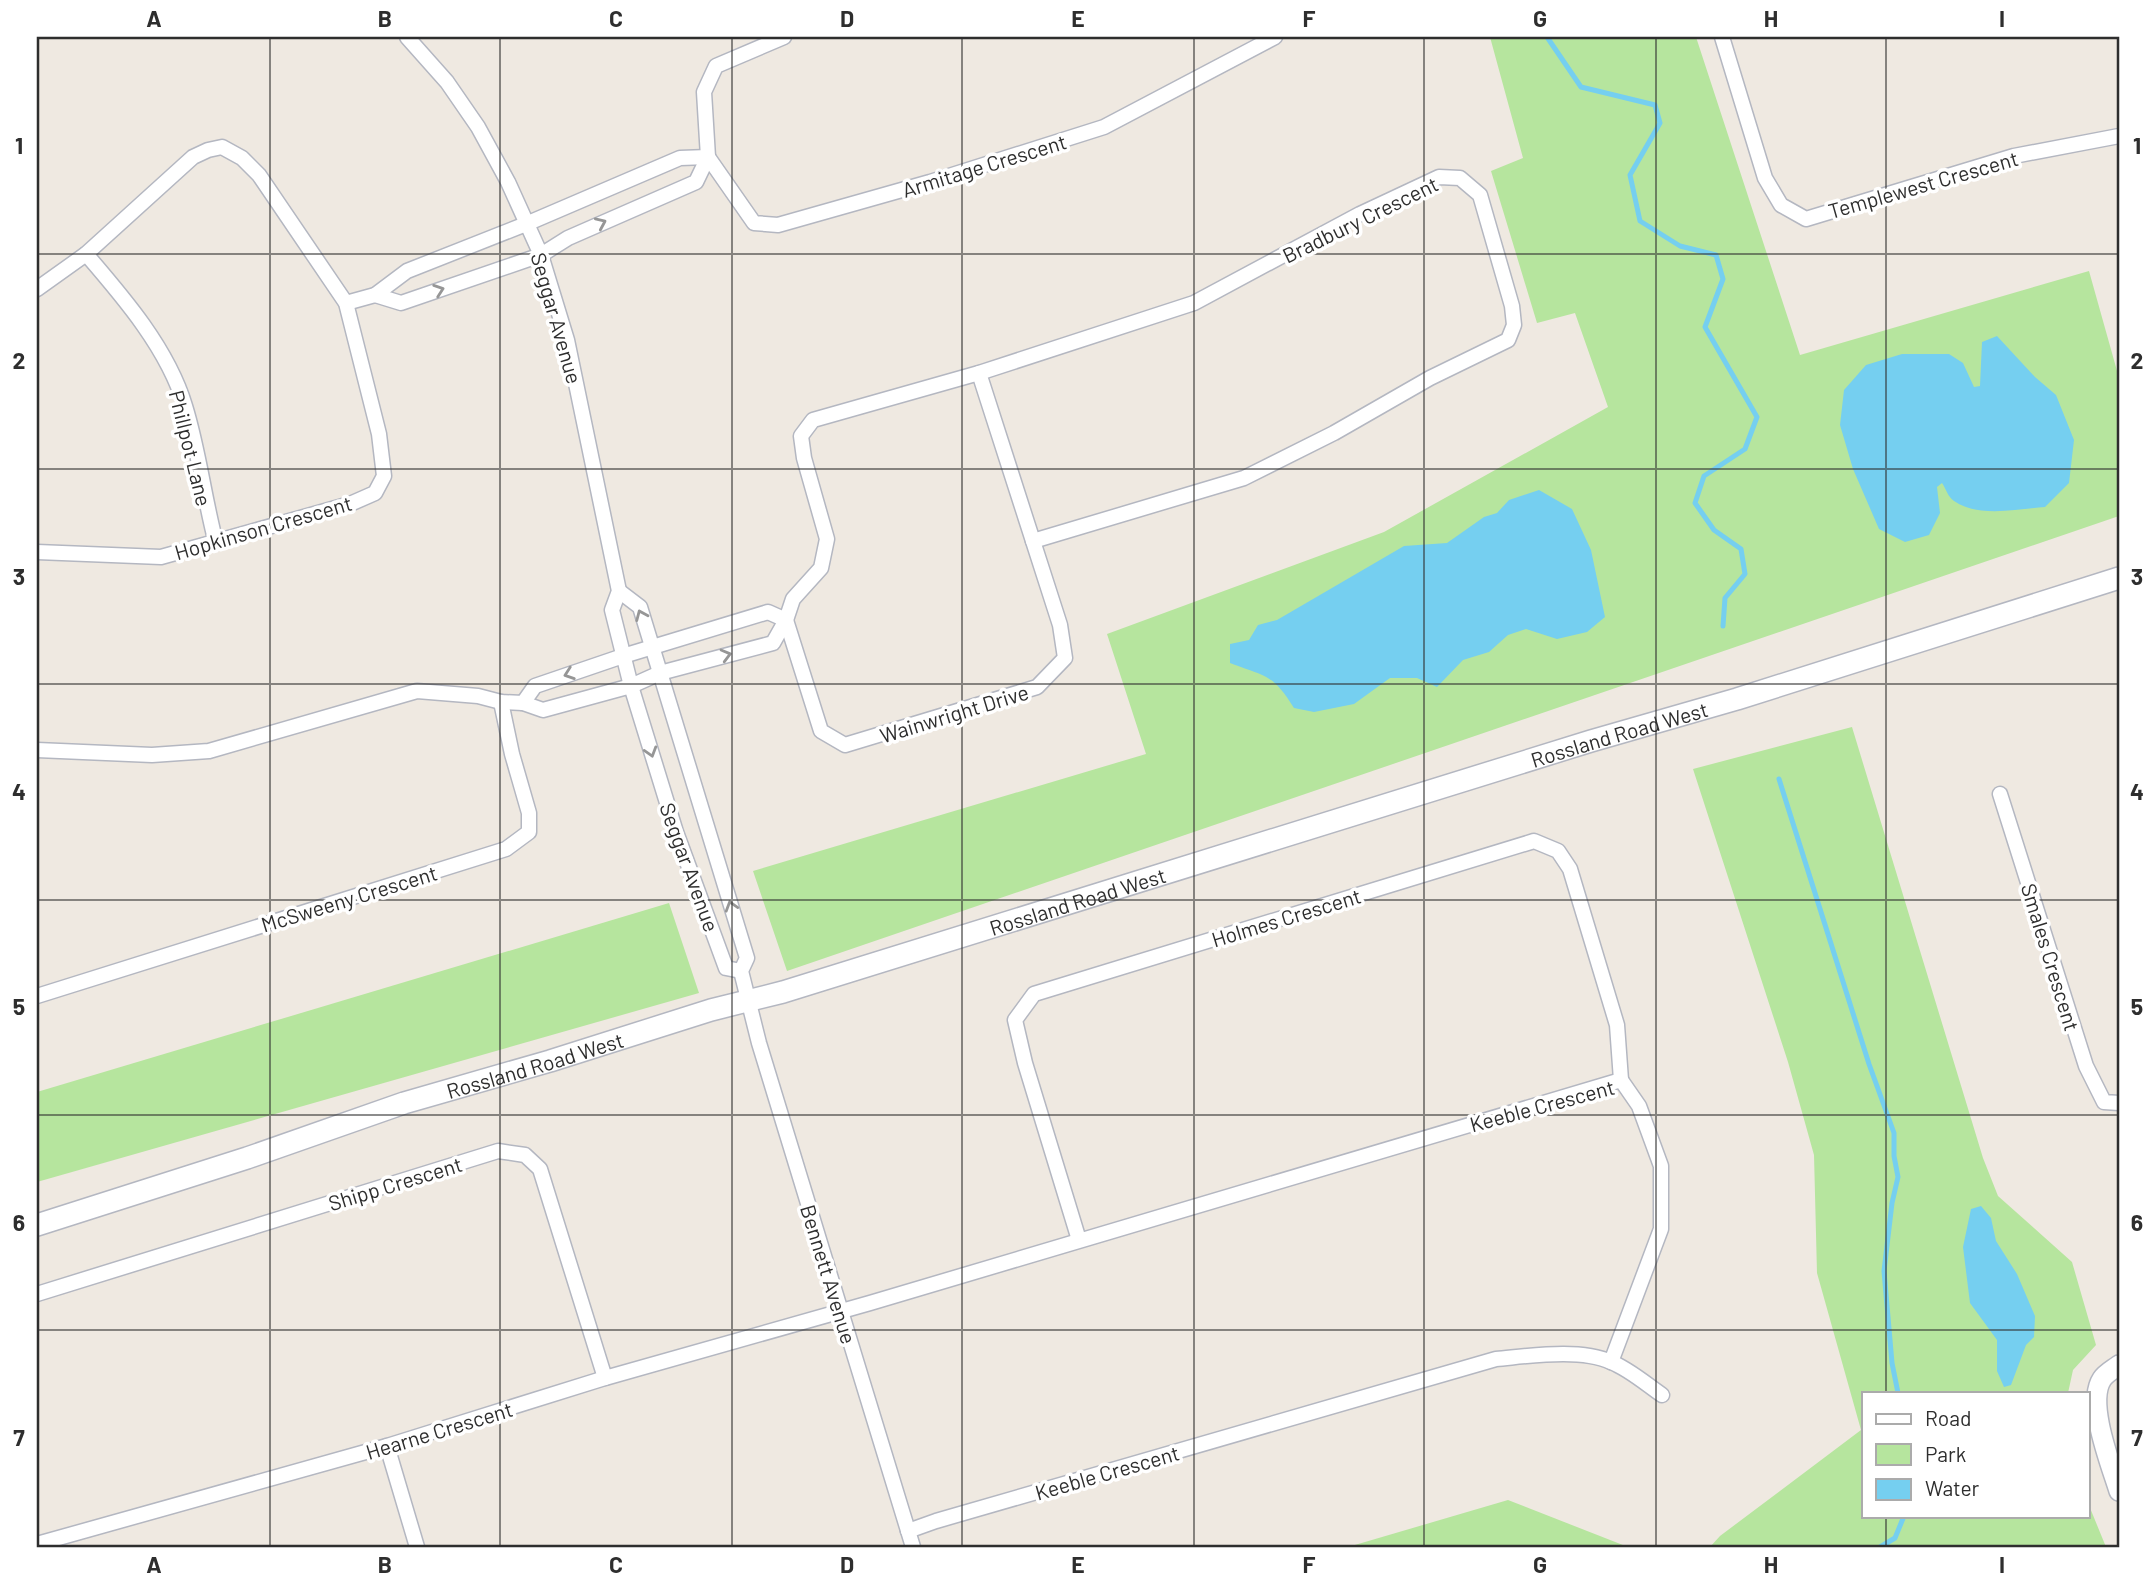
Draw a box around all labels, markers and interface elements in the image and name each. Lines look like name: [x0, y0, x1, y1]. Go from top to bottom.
text: A: [146, 4, 162, 32]
text: B: [378, 4, 392, 32]
text: C: [609, 4, 623, 32]
text: D: [840, 4, 854, 32]
text: E: [1071, 4, 1085, 32]
text: F: [1303, 4, 1316, 32]
text: G: [1533, 4, 1547, 32]
text: H: [1764, 4, 1778, 32]
text: I: [1999, 4, 2005, 32]
street label: Armitage Crescent: [899, 128, 1069, 202]
text: 1: [15, 131, 23, 159]
text: 1: [2133, 131, 2141, 159]
street label: Templewest Crescent: [1825, 145, 2021, 223]
street label: Bradbury Crescent: [1278, 170, 1442, 268]
one-way arrow: [594, 217, 607, 231]
street label: Seggar Avenue: [526, 250, 588, 386]
one-way arrow: [433, 284, 445, 298]
text: 2: [13, 346, 25, 374]
text: 2: [2131, 346, 2143, 374]
street label: Phillpot Lane: [165, 388, 217, 508]
street label: Hopkinson Crescent: [171, 490, 355, 564]
text: 3: [13, 562, 25, 590]
text: 3: [2131, 562, 2143, 590]
one-way arrow: [635, 610, 649, 622]
one-way arrow: [720, 649, 732, 664]
one-way arrow: [564, 666, 576, 680]
street label: Wainwright Drive: [877, 679, 1031, 747]
street label: Rossland Road West: [1527, 696, 1711, 772]
one-way arrow: [643, 745, 658, 757]
text: 4: [12, 777, 26, 805]
text: 4: [2130, 777, 2144, 805]
street label: Seggar Avenue: [655, 799, 725, 935]
street label: McSweeny Crescent: [258, 859, 440, 937]
street label: Rossland Road West: [986, 861, 1169, 940]
street label: Smales Crescent: [2017, 880, 2085, 1034]
street label: Holmes Crescent: [1208, 882, 1364, 952]
one-way arrow: [725, 901, 740, 913]
text: 5: [13, 992, 25, 1020]
text: 5: [2131, 992, 2143, 1020]
street label: Rossland Road West: [443, 1026, 626, 1103]
street label: Keeble Crescent: [1467, 1074, 1617, 1136]
street label: Shipp Crescent: [325, 1151, 465, 1215]
street label: Bennett Avenue: [796, 1201, 862, 1347]
text: 6: [13, 1208, 25, 1236]
text: 6: [2131, 1208, 2143, 1236]
legend: [1862, 1392, 2090, 1518]
street label: Hearne Crescent: [363, 1396, 515, 1464]
text: Road: [1925, 1405, 1971, 1430]
text: 7: [13, 1423, 25, 1451]
text: 7: [2131, 1423, 2143, 1451]
street label: Keeble Crescent: [1032, 1439, 1182, 1505]
text: Park: [1925, 1441, 1966, 1466]
text: Water: [1925, 1475, 1980, 1500]
text: A: [146, 1550, 162, 1578]
text: B: [378, 1550, 392, 1578]
text: C: [609, 1550, 623, 1578]
text: D: [840, 1550, 854, 1578]
text: E: [1071, 1550, 1085, 1578]
text: F: [1303, 1550, 1316, 1578]
text: G: [1533, 1550, 1547, 1578]
text: H: [1764, 1550, 1778, 1578]
text: I: [1999, 1550, 2005, 1578]

